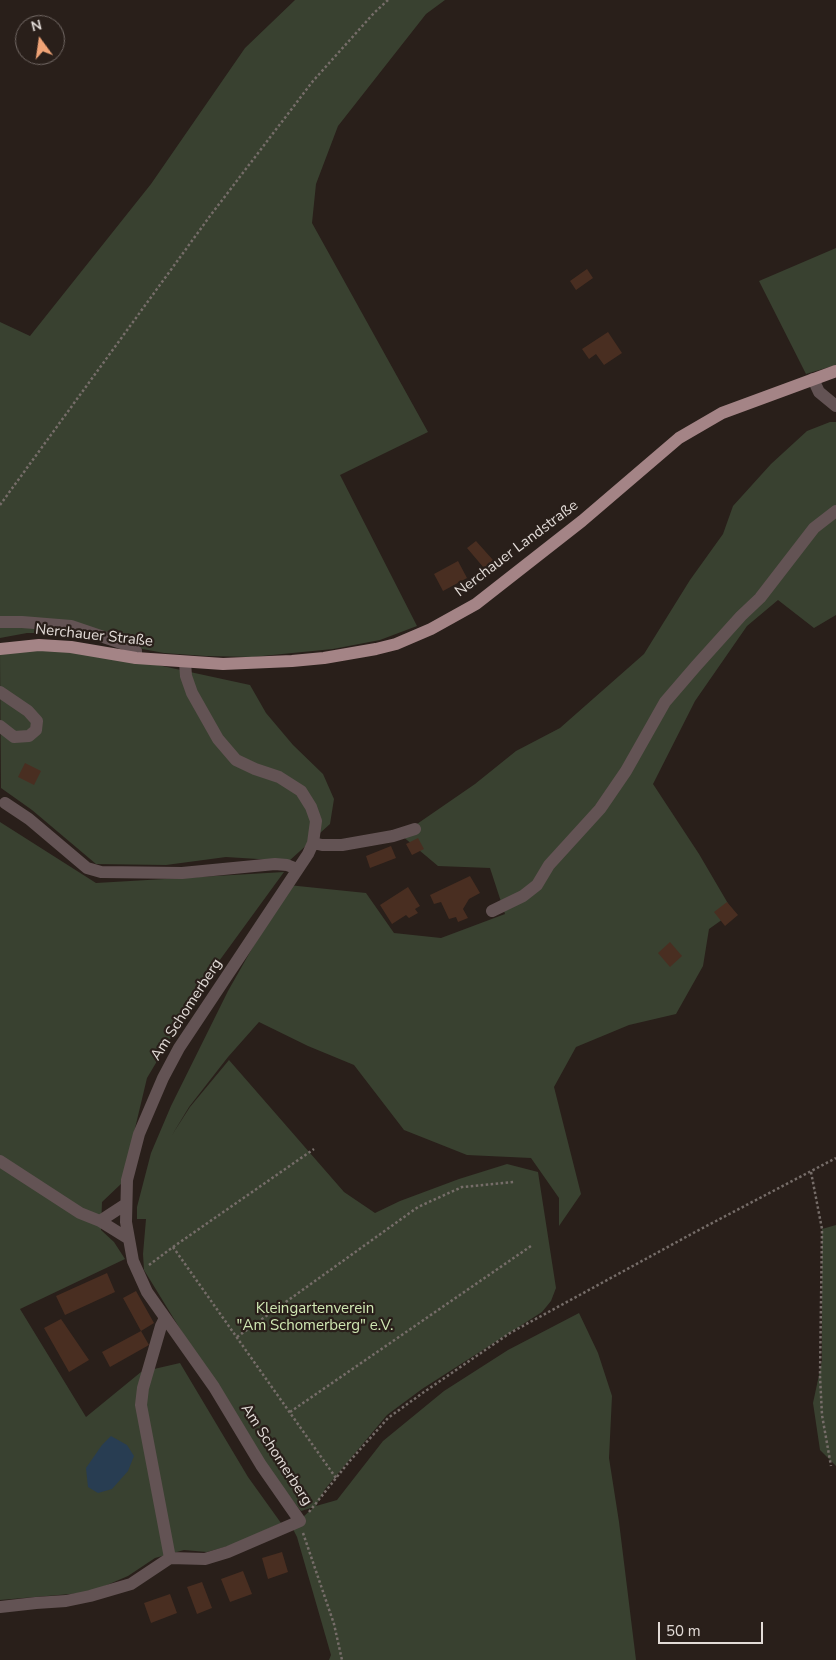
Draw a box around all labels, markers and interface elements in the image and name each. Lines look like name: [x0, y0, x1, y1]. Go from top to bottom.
north arrow: [15, 15, 65, 65]
text: N: [29, 15, 44, 36]
street label: Nerchauer Landstraße: [452, 497, 582, 601]
street label: Nerchauer Straße: [34, 621, 154, 651]
street label: Am Schomerberg: [147, 956, 227, 1064]
park label: Kleingartenverein "Am Schomerberg" e.V.: [237, 1300, 393, 1335]
street label: Am Schomerberg: [236, 1401, 316, 1509]
scale bar: [661, 1612, 766, 1644]
text: 50 m: [666, 1621, 701, 1641]

